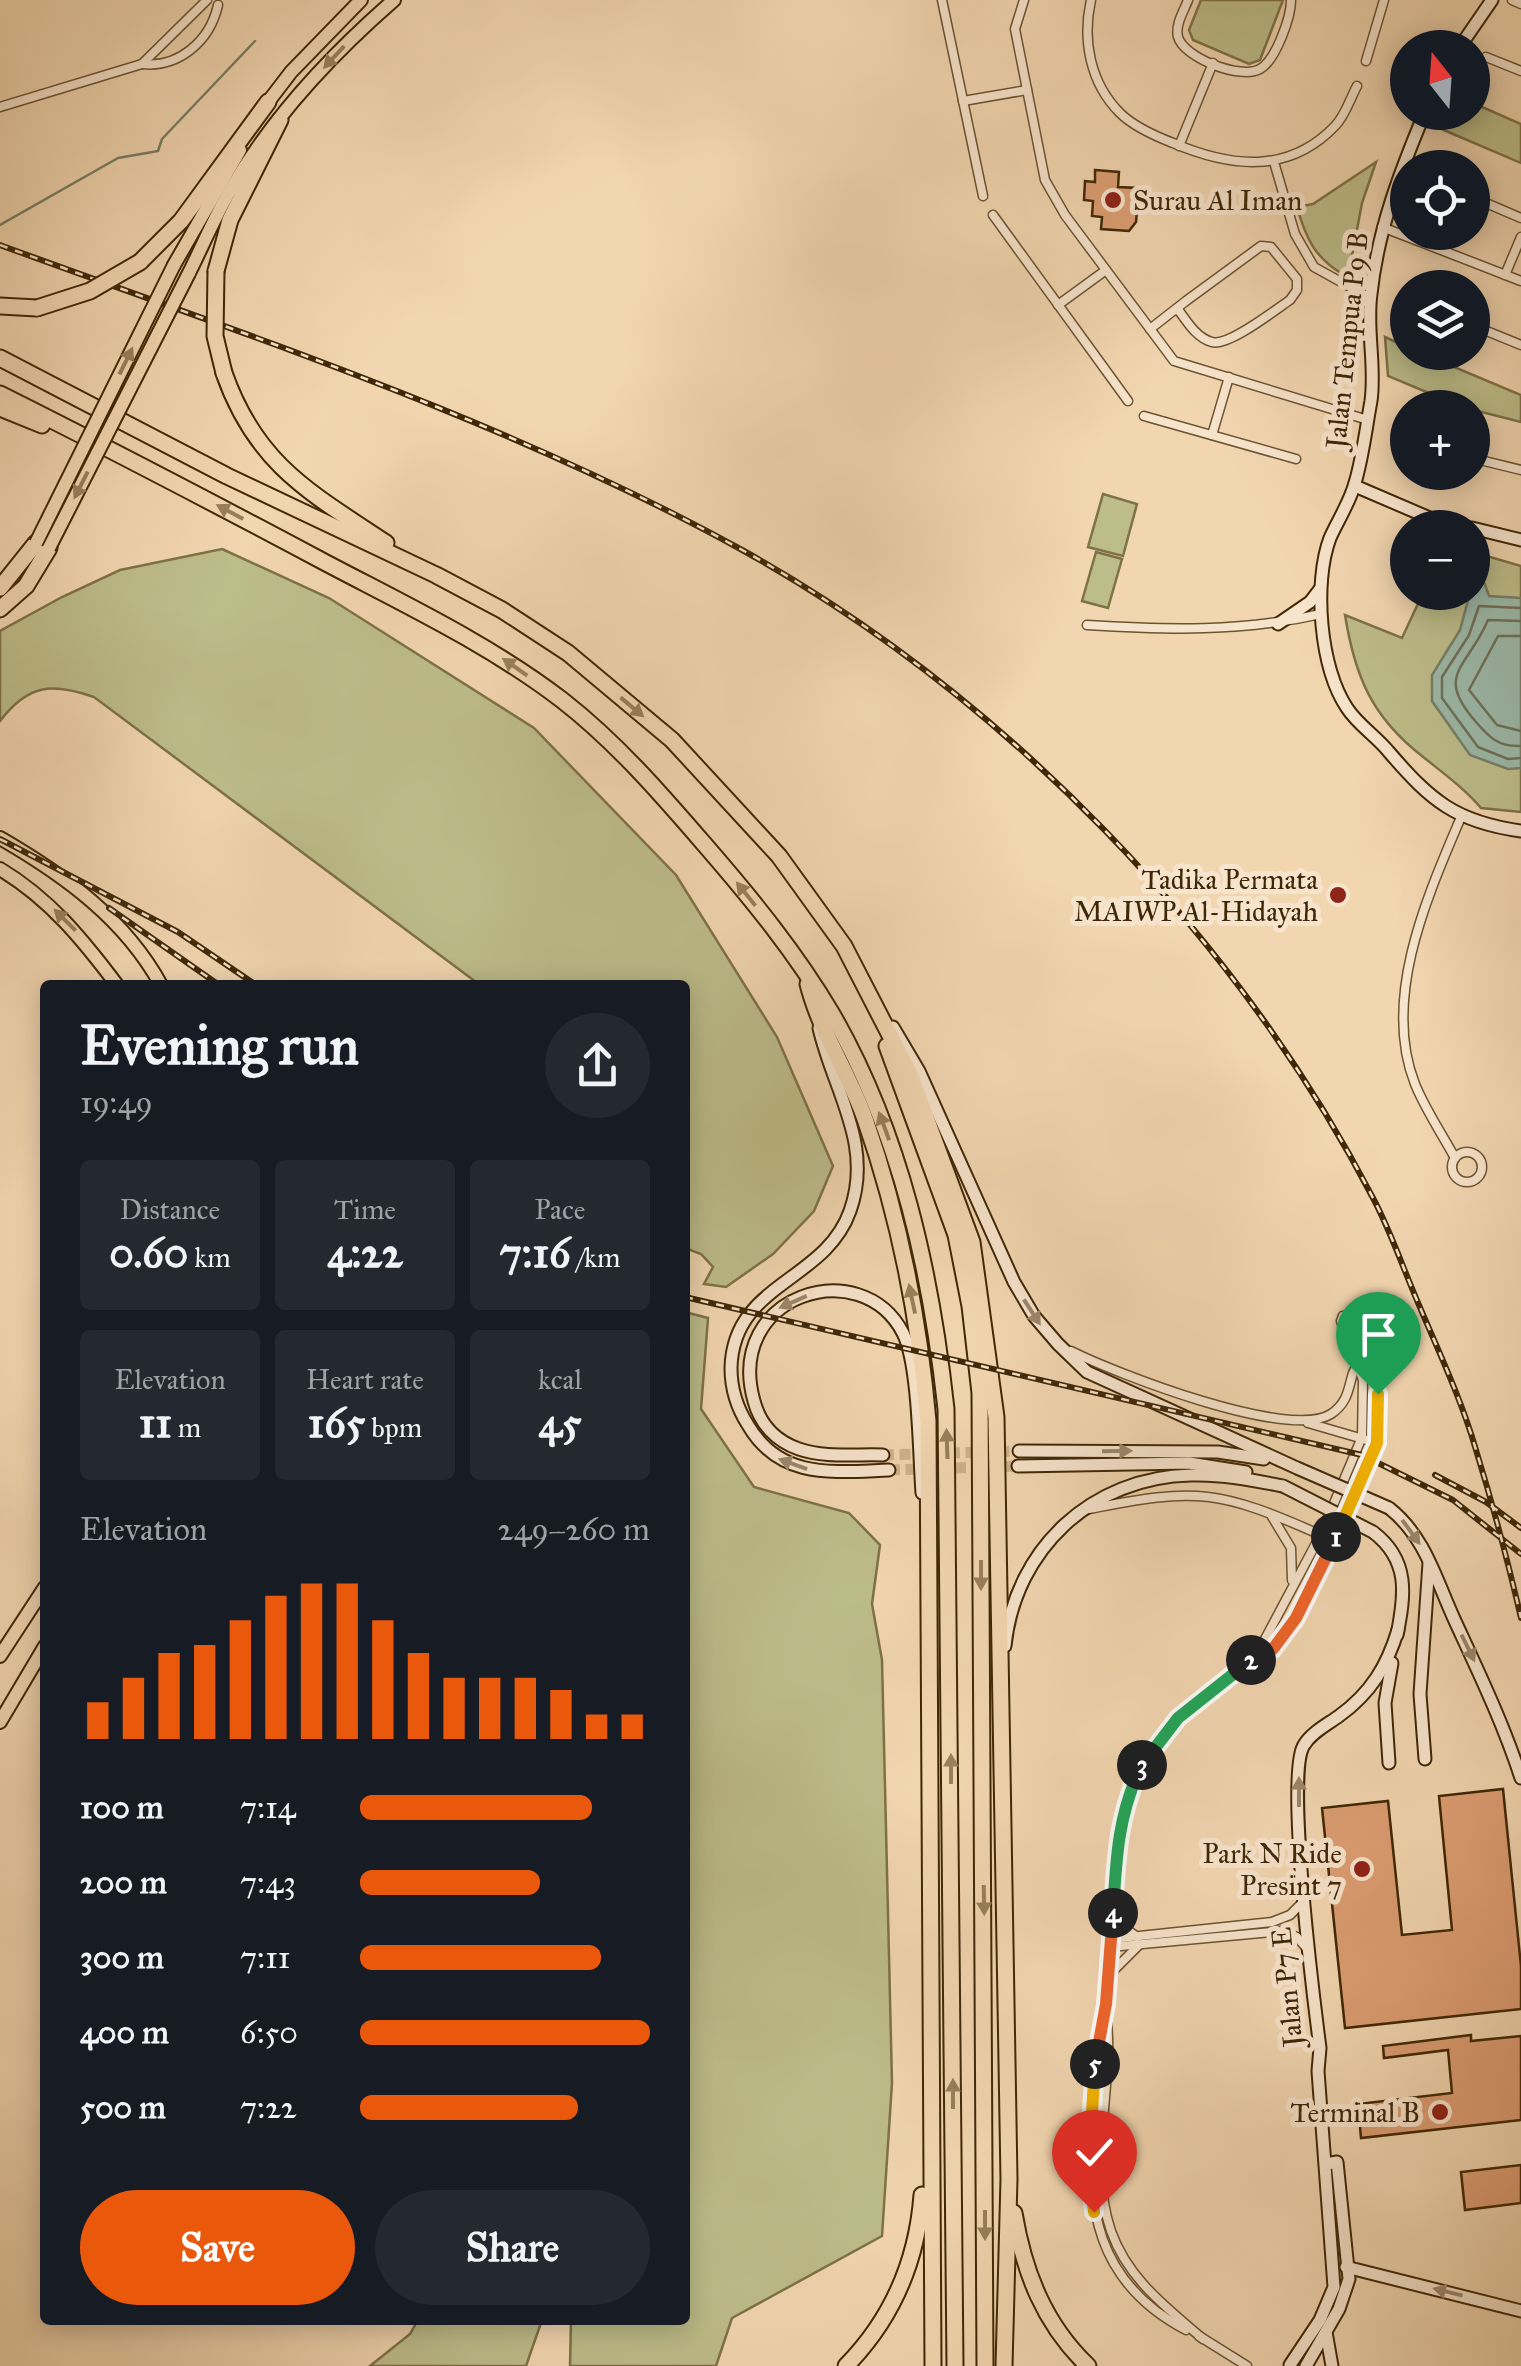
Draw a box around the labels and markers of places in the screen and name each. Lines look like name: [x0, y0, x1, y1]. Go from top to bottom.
place label: Surau Al Iman: [1133, 183, 1302, 218]
marker: Surau Al Iman: [1102, 189, 1124, 211]
place label: Tadika Permata MAIWP Al-Hidayah: [1074, 862, 1318, 929]
marker: Tadika Permata MAIWP Al-Hidayah: [1327, 884, 1349, 906]
pin: [1336, 1292, 1421, 1395]
pin: 1: [1311, 1512, 1361, 1562]
pin: 2: [1226, 1635, 1276, 1685]
pin: 3: [1117, 1740, 1167, 1790]
place label: Park N Ride Presint 7: [1203, 1836, 1342, 1903]
marker: Park N Ride Presint 7: [1351, 1858, 1373, 1880]
pin: 4: [1088, 1888, 1138, 1938]
pin: 5: [1070, 2039, 1120, 2089]
place label: Terminal B: [1291, 2095, 1420, 2130]
marker: Terminal B: [1429, 2101, 1451, 2123]
pin: [1052, 2110, 1137, 2213]

